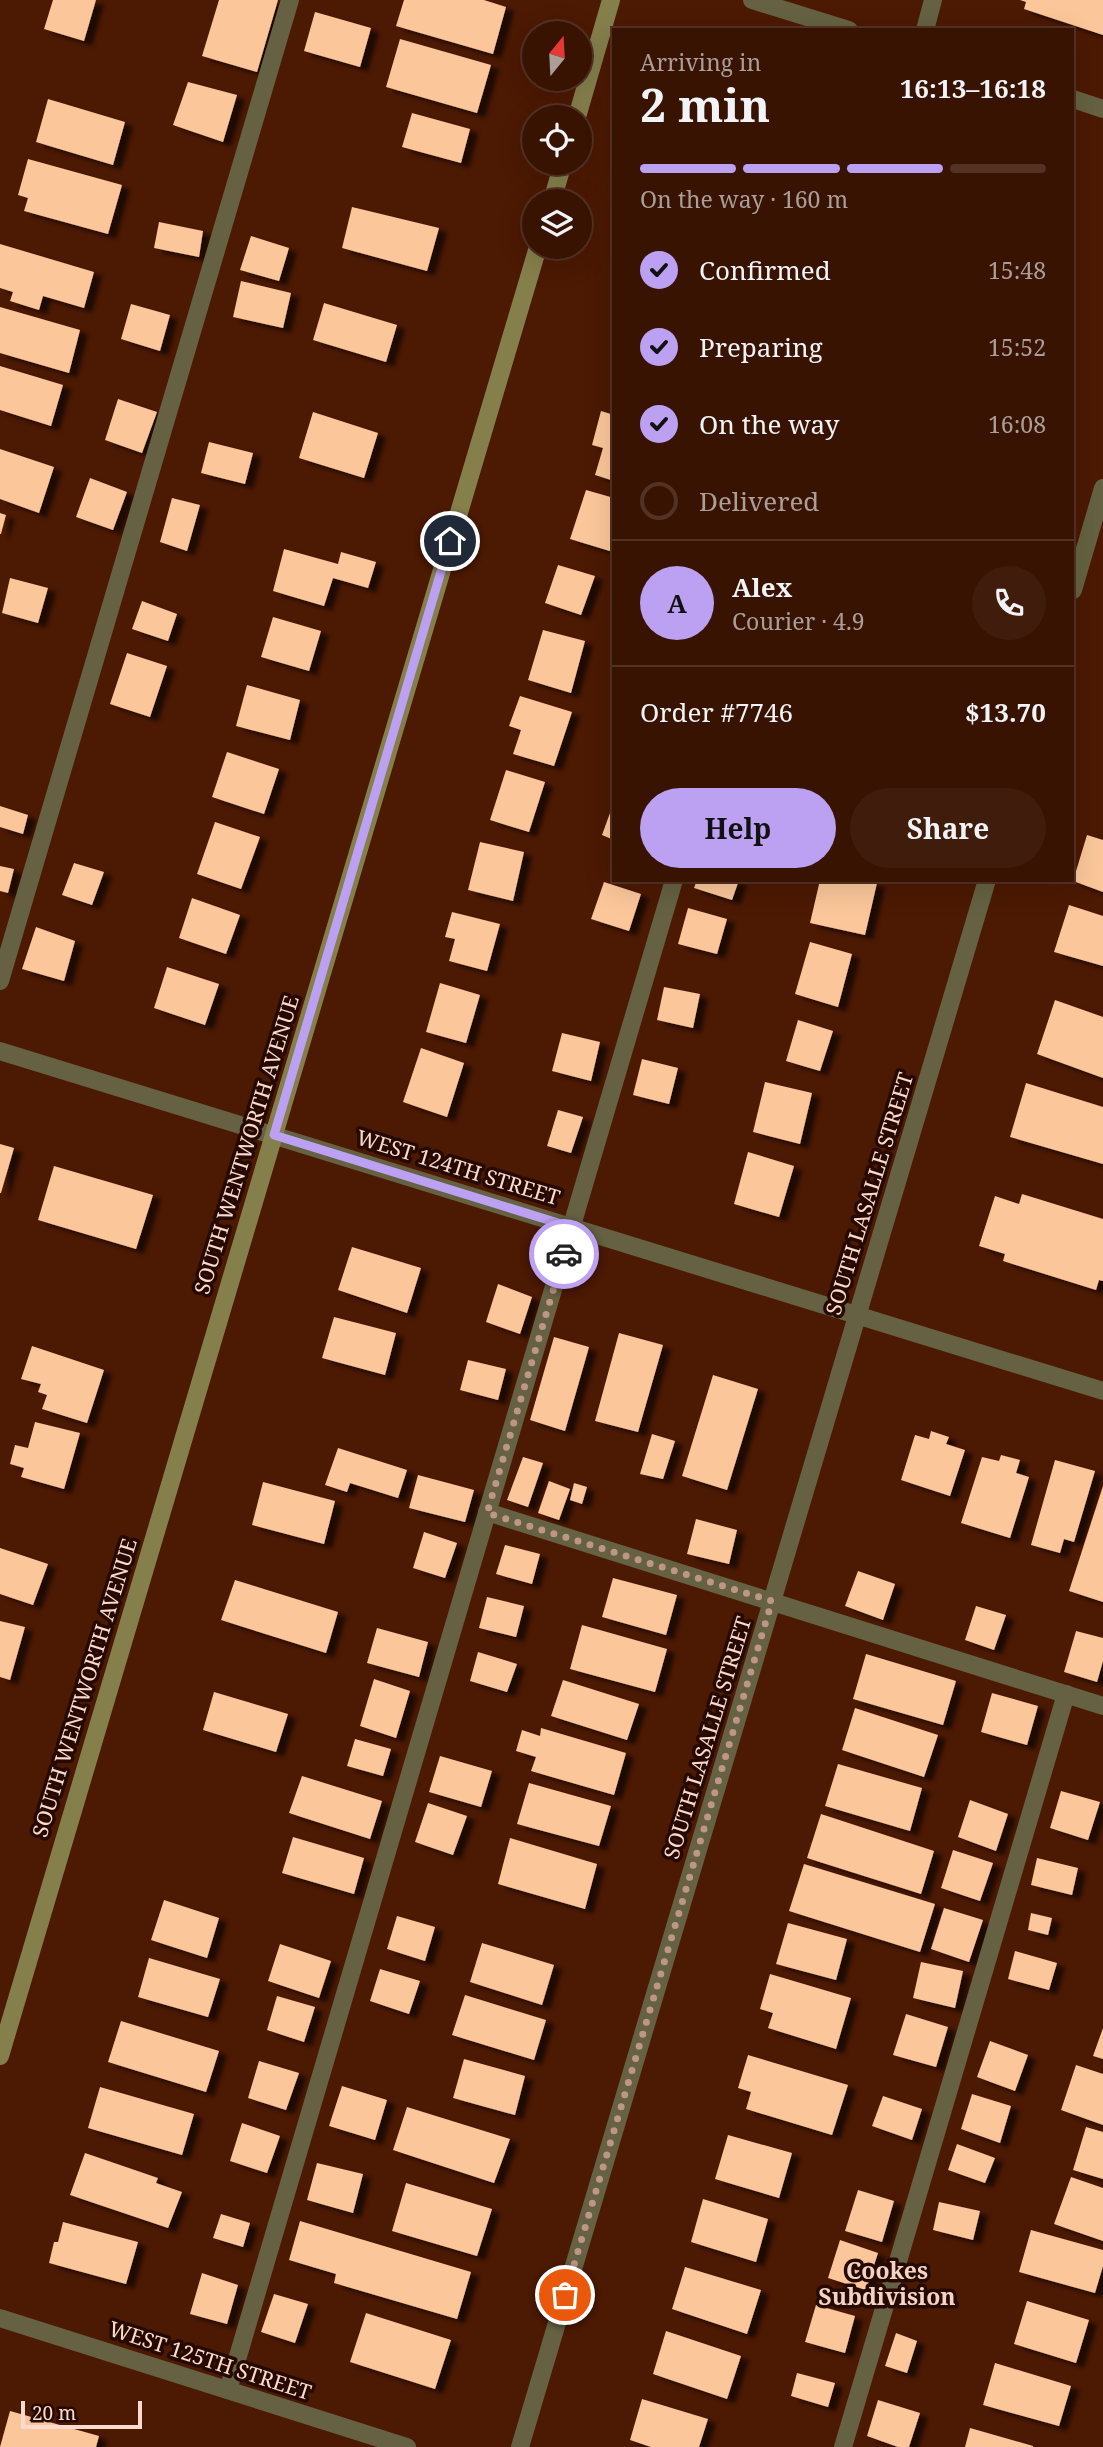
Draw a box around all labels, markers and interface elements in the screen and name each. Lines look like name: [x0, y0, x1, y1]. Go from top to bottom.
north arrow: [522, 21, 592, 91]
map controls: [522, 21, 592, 259]
text: Arriving in: [640, 46, 761, 78]
text: 16:13–16:18: [900, 70, 1046, 106]
text: 2 min: [640, 73, 770, 135]
button: locate: [522, 105, 592, 175]
text: On the way · 160 m: [640, 183, 848, 215]
button: layers: [522, 189, 592, 259]
icon: check: [640, 251, 678, 289]
text: Confirmed: [699, 252, 831, 288]
text: 15:48: [988, 254, 1046, 286]
icon: check: [640, 328, 678, 366]
text: Preparing: [699, 329, 823, 365]
text: 15:52: [988, 331, 1046, 363]
icon: check: [640, 405, 678, 443]
text: On the way: [699, 406, 839, 442]
text: 16:08: [988, 408, 1046, 440]
text: Delivered: [699, 483, 819, 519]
pin: [420, 511, 480, 571]
icon: home: [431, 522, 469, 560]
button: phone: [972, 566, 1046, 640]
text: Alex: [732, 569, 792, 605]
text: A: [667, 585, 687, 621]
text: Courier · 4.9: [732, 605, 865, 637]
text: Order #7746: [640, 694, 793, 730]
text: $13.70: [965, 694, 1046, 730]
button: Help: [640, 788, 836, 868]
button: Share: [850, 788, 1046, 868]
street label: SOUTH WENTWORTH AVENUE: [187, 992, 305, 1298]
street label: SOUTH LASALLE STREET: [819, 1069, 919, 1318]
street label: WEST 124TH STREET: [353, 1123, 564, 1211]
courier: [529, 1219, 599, 1289]
icon: car: [545, 1235, 583, 1273]
street label: SOUTH WENTWORTH AVENUE: [25, 1535, 143, 1841]
street label: SOUTH LASALLE STREET: [657, 1613, 757, 1862]
district label: Cookes Subdivision: [818, 2254, 956, 2312]
pin: [535, 2265, 595, 2325]
icon: bag: [546, 2276, 584, 2314]
street label: WEST 125TH STREET: [105, 2314, 315, 2406]
scale bar: [21, 2398, 142, 2430]
text: 20 m: [32, 2400, 76, 2426]

